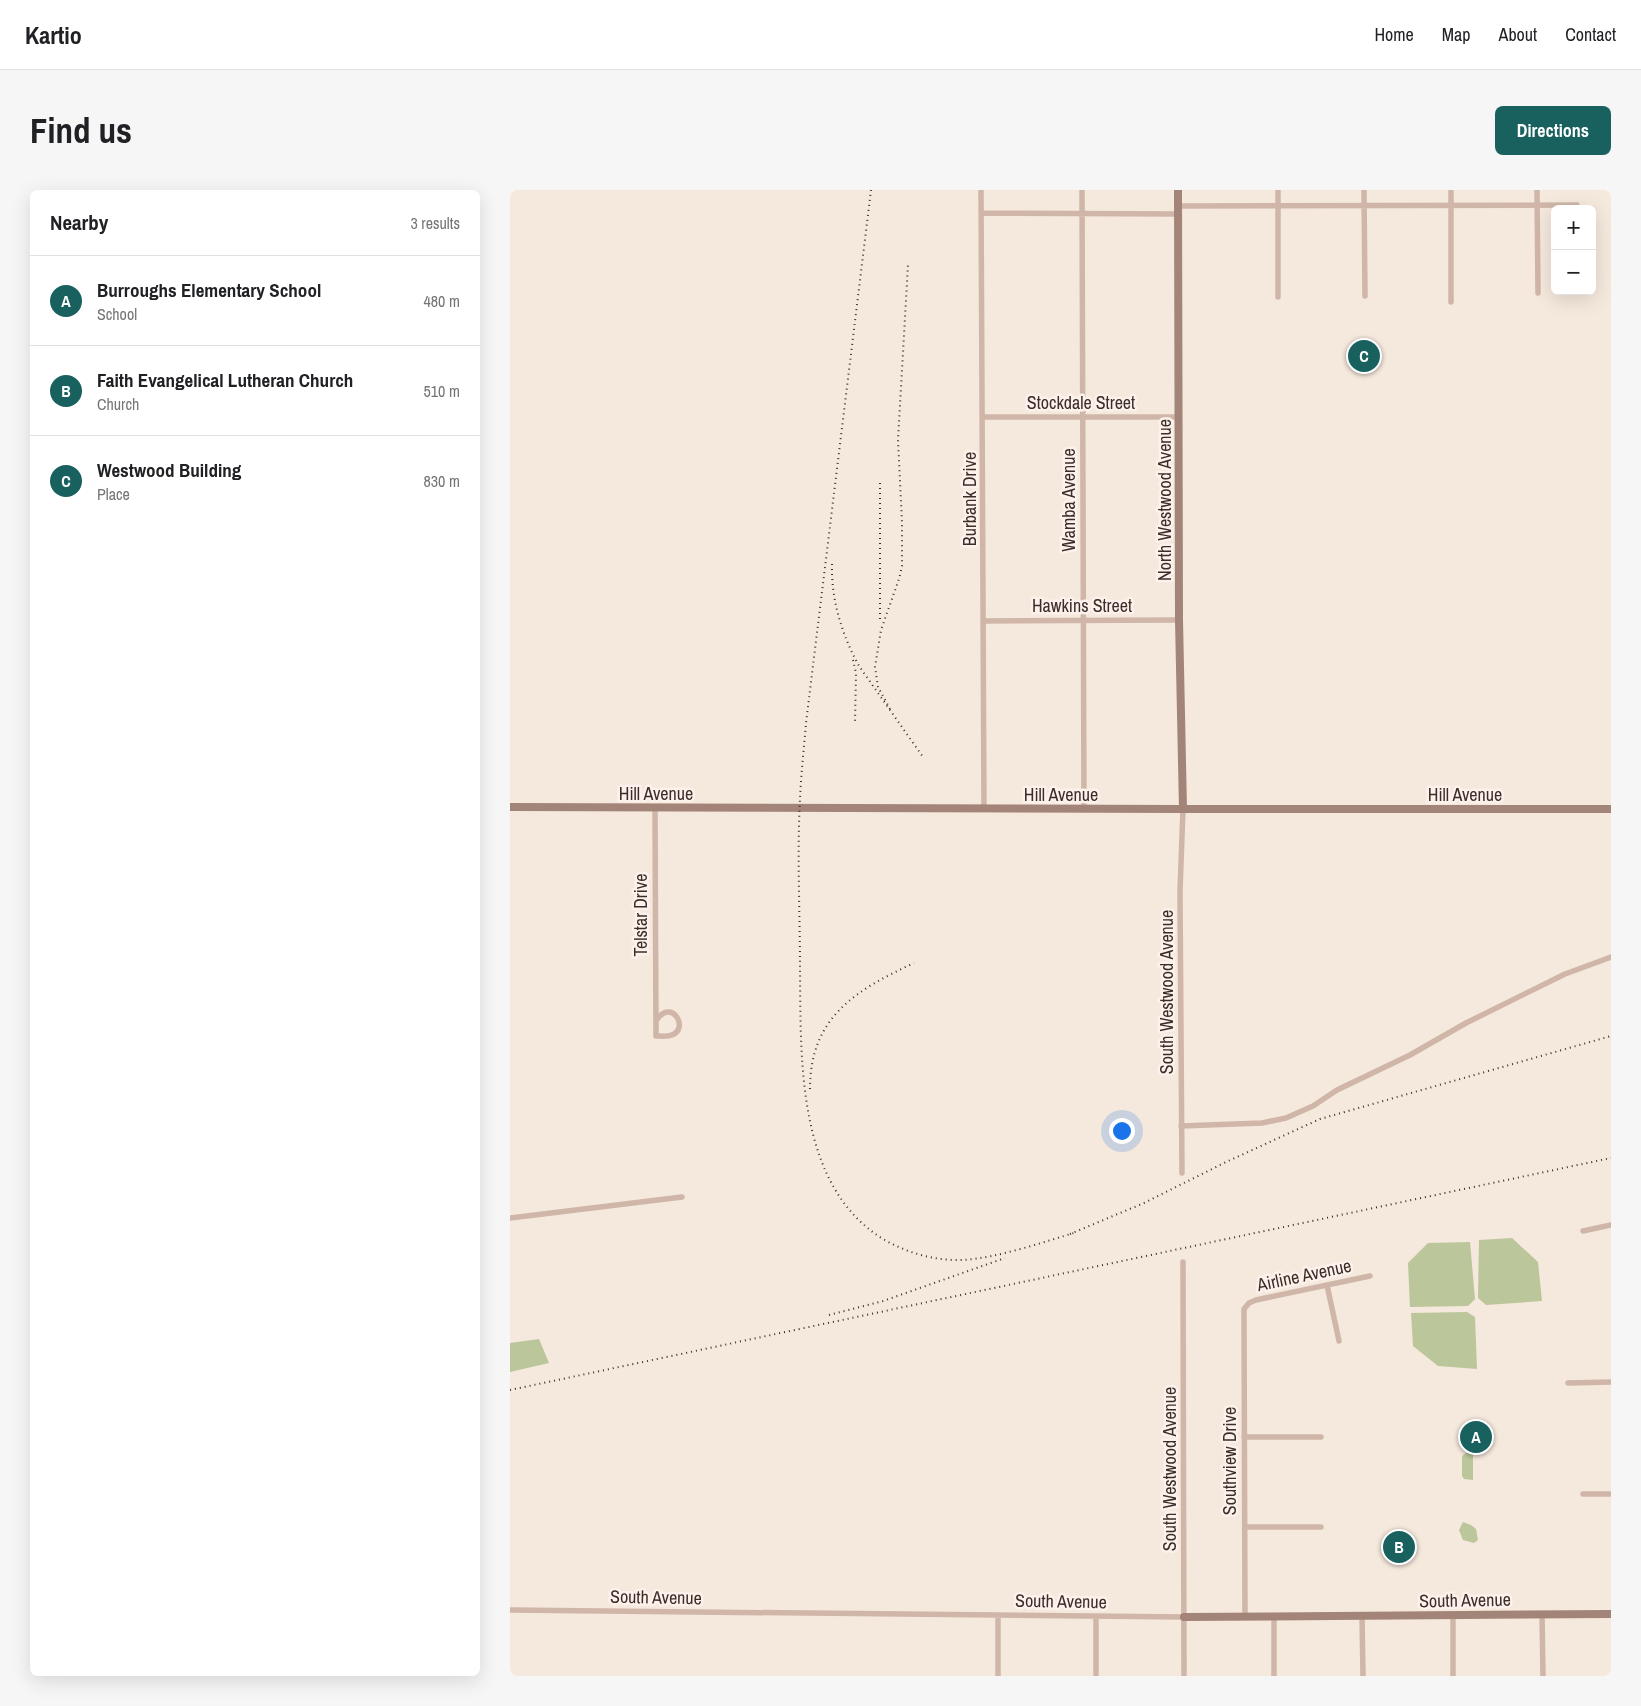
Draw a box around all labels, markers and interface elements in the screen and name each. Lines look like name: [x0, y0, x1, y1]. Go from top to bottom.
text: Kartio: [25, 19, 82, 51]
text: Home: [1374, 22, 1414, 47]
text: Map: [1442, 22, 1471, 47]
text: About: [1499, 22, 1537, 47]
text: Contact: [1565, 22, 1616, 47]
button: Directions: [1495, 106, 1611, 155]
text: Find us: [30, 107, 132, 154]
map controls: [1551, 205, 1596, 295]
button: +: [1551, 205, 1596, 250]
text: Nearby: [50, 208, 108, 237]
text: 3 results: [410, 212, 460, 234]
button: −: [1551, 250, 1596, 295]
text: Burroughs Elementary School: [97, 277, 321, 303]
text: A: [61, 290, 71, 312]
text: 480 m: [424, 290, 460, 312]
text: School: [97, 303, 137, 325]
pin: C: [1348, 337, 1380, 375]
text: Faith Evangelical Lutheran Church: [97, 367, 353, 393]
text: B: [61, 380, 71, 402]
text: 510 m: [424, 380, 460, 402]
street label: Stockdale Street: [1027, 390, 1135, 415]
text: Church: [97, 393, 139, 415]
street label: North Westwood Avenue: [1152, 419, 1177, 581]
street label: Wamba Avenue: [1056, 448, 1081, 552]
street label: Burbank Drive: [957, 452, 982, 546]
text: Westwood Building: [97, 457, 241, 483]
text: C: [61, 470, 71, 492]
text: 830 m: [424, 470, 460, 492]
text: Place: [97, 483, 130, 505]
street label: Hawkins Street: [1032, 593, 1132, 618]
street label: Hill Avenue: [619, 781, 693, 806]
street label: Hill Avenue: [1024, 782, 1098, 807]
street label: Hill Avenue: [1428, 782, 1502, 807]
street label: Telstar Drive: [628, 874, 653, 956]
street label: South Westwood Avenue: [1154, 910, 1179, 1074]
your location: [1109, 1118, 1135, 1144]
street label: Airline Avenue: [1254, 1253, 1353, 1297]
street label: South Westwood Avenue: [1157, 1387, 1182, 1551]
street label: Southview Drive: [1217, 1407, 1242, 1515]
pin: A: [1460, 1418, 1492, 1456]
pin: B: [1383, 1528, 1415, 1566]
street label: South Avenue: [610, 1584, 702, 1610]
street label: South Avenue: [1419, 1587, 1511, 1613]
street label: South Avenue: [1015, 1588, 1107, 1614]

